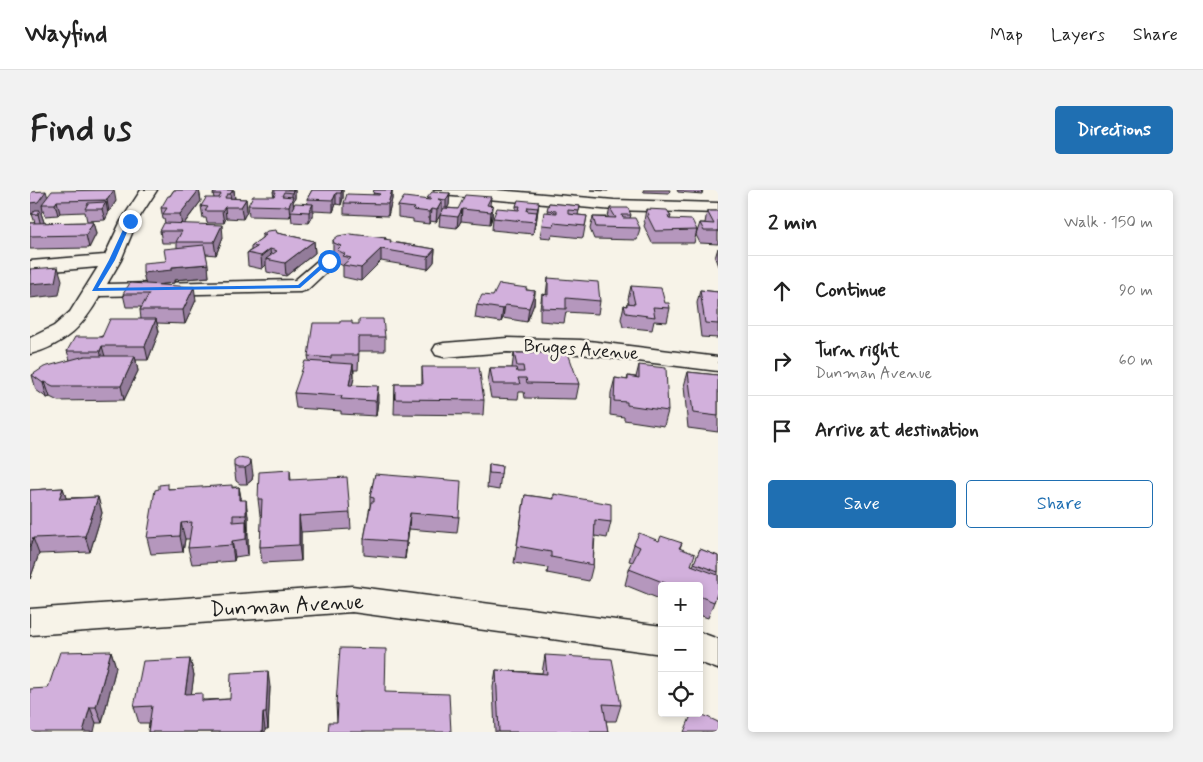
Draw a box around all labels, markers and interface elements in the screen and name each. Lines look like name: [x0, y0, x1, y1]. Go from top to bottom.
text: Wayfind: [25, 19, 107, 50]
text: Map: [990, 23, 1023, 47]
text: Layers: [1051, 23, 1105, 47]
text: Share: [1133, 23, 1178, 47]
button: Directions: [1055, 106, 1173, 154]
text: Find us: [30, 107, 132, 153]
text: 2 min: [768, 209, 817, 237]
route end: [119, 210, 142, 233]
text: Walk · 150 m: [1064, 212, 1153, 233]
route start: [318, 250, 341, 273]
icon: ahead: [768, 277, 796, 305]
text: Continue: [815, 278, 886, 303]
text: 90 m: [1119, 280, 1153, 301]
street label: Bruges Avenue: [523, 334, 639, 367]
text: Turn right: [815, 338, 899, 363]
icon: right: [768, 347, 796, 375]
text: 60 m: [1119, 350, 1153, 371]
text: Dunman Avenue: [815, 363, 932, 384]
icon: arrive: [768, 417, 796, 445]
text: Arrive at destination: [815, 418, 979, 443]
button: Save: [768, 480, 956, 528]
button: Share: [966, 480, 1153, 528]
map controls: [658, 582, 703, 717]
button: +: [658, 582, 703, 627]
street label: Dunman Avenue: [210, 588, 365, 624]
button: −: [658, 627, 703, 672]
button: locate: [658, 672, 703, 717]

